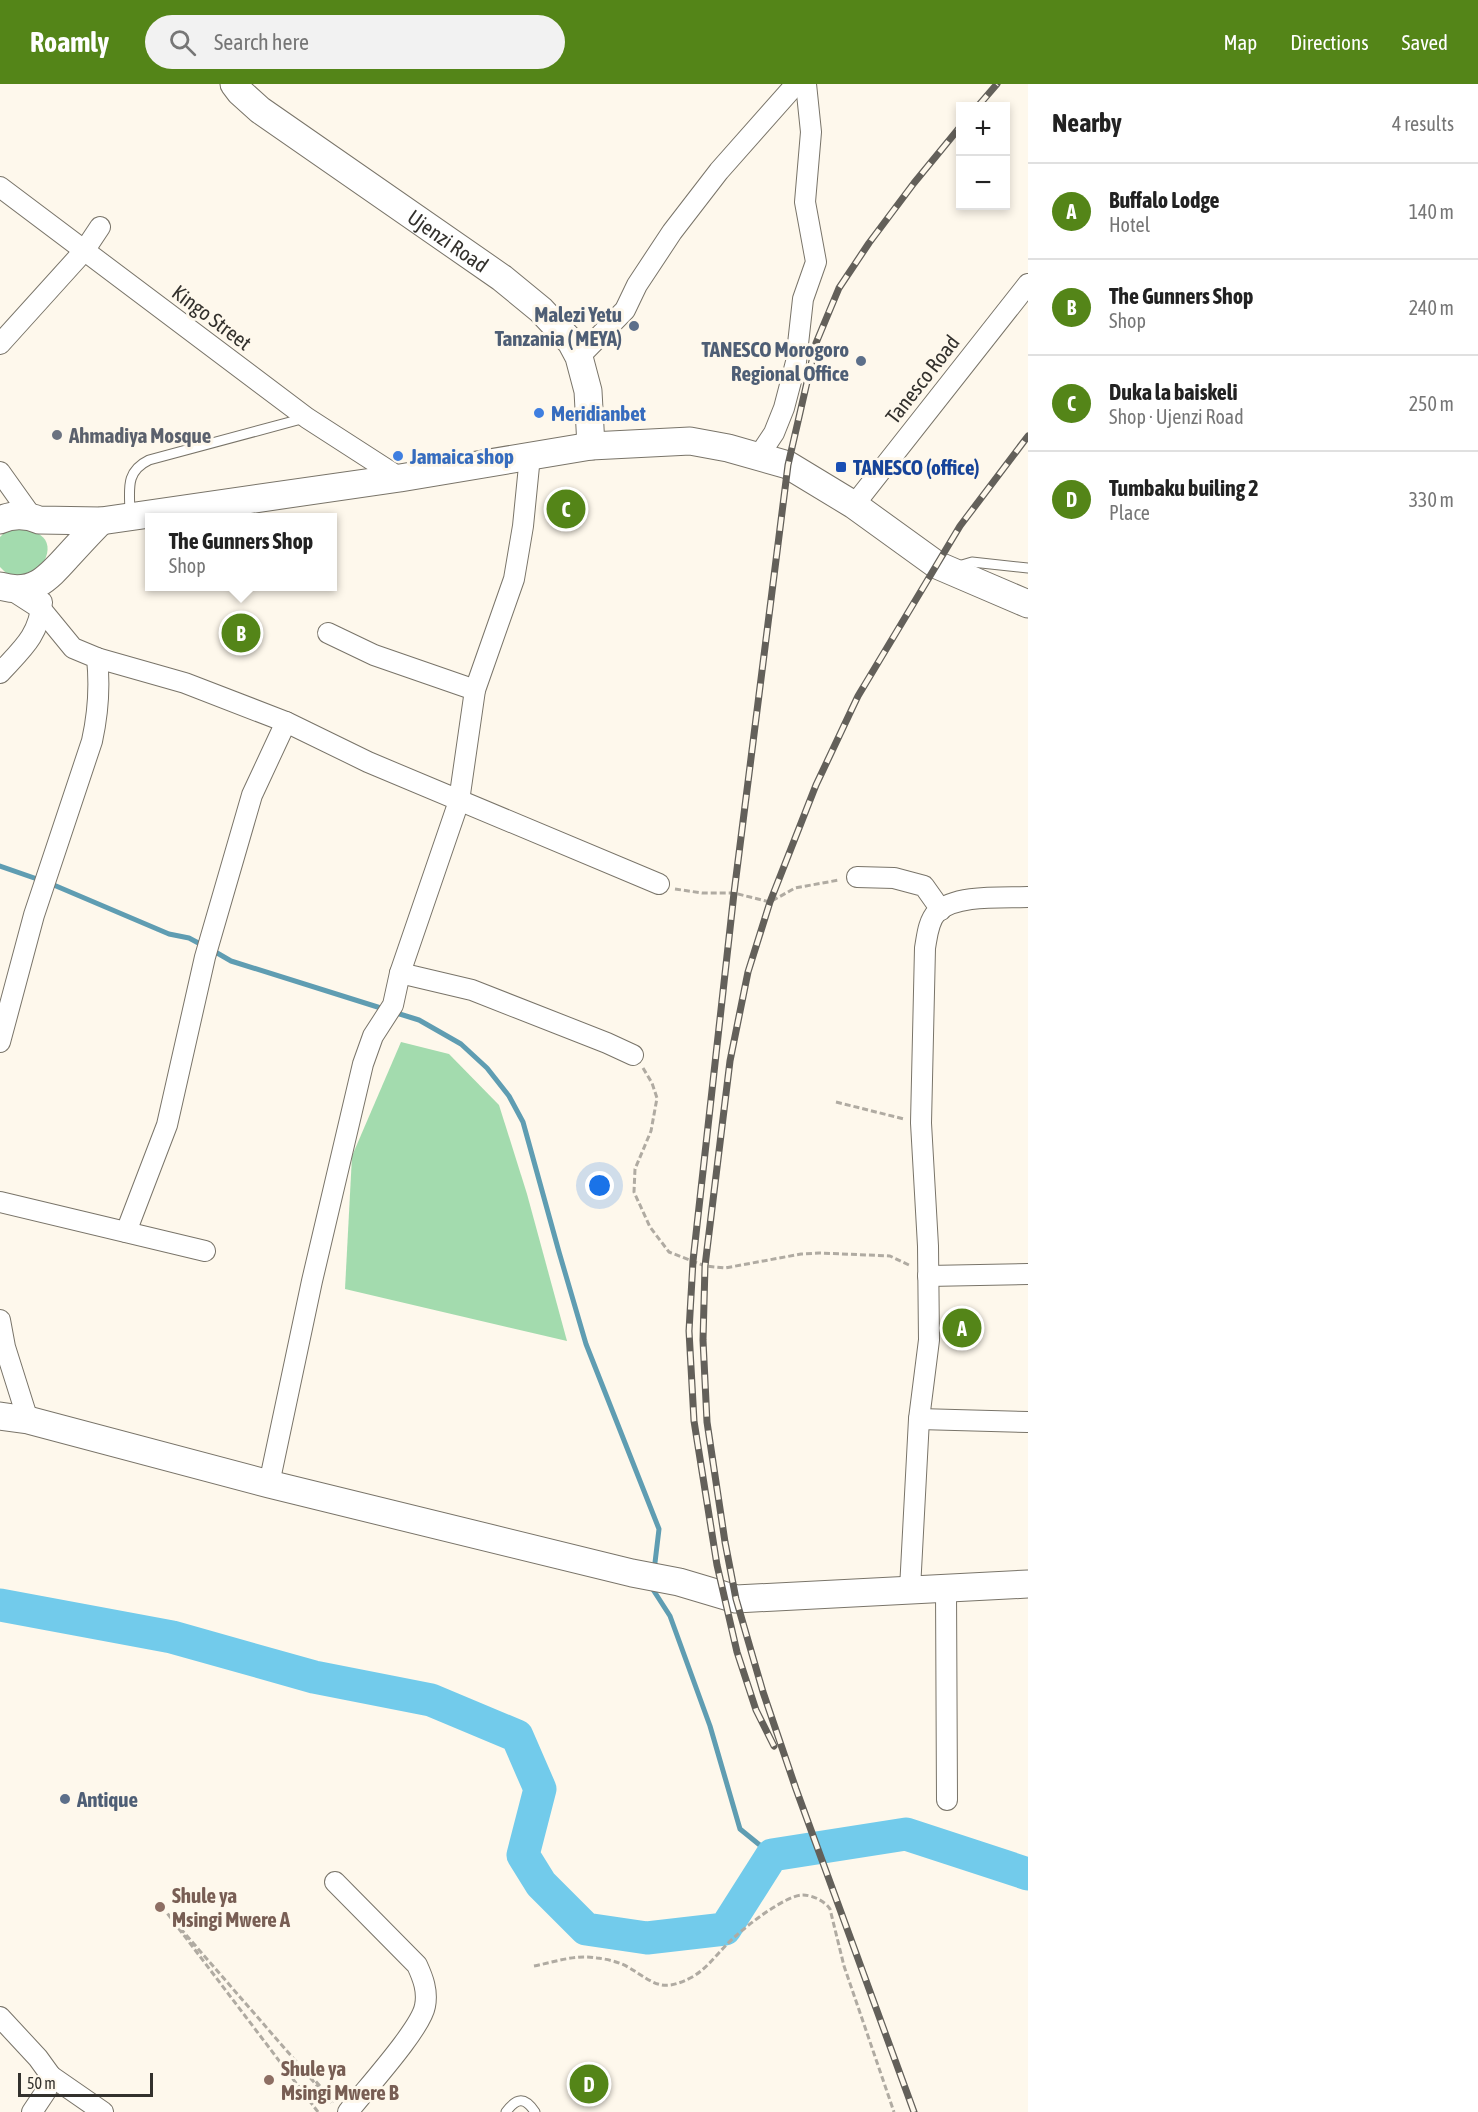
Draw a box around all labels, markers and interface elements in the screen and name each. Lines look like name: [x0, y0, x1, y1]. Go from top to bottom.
search box: [145, 15, 565, 69]
text: Roamly: [30, 26, 109, 58]
icon: search: [166, 26, 199, 59]
text: Search here: [214, 29, 309, 55]
text: Map: [1223, 30, 1257, 54]
text: Directions: [1290, 30, 1369, 54]
text: Saved: [1402, 30, 1448, 54]
map controls: [956, 102, 1010, 210]
button: +: [956, 102, 1010, 156]
text: Nearby: [1052, 108, 1122, 138]
text: 4 results: [1392, 112, 1454, 135]
button: −: [956, 156, 1010, 210]
text: Buffalo Lodge: [1109, 187, 1219, 213]
text: A: [1067, 200, 1076, 223]
text: 140 m: [1409, 200, 1454, 223]
street label: Ujenzi Road: [403, 204, 493, 277]
text: Hotel: [1109, 213, 1150, 236]
street label: Kingo Street: [168, 280, 256, 354]
text: The Gunners Shop: [1109, 283, 1253, 309]
text: B: [1067, 296, 1076, 319]
text: 240 m: [1409, 296, 1454, 319]
place label: Malezi Yetu Tanzania ( MEYA): [495, 302, 622, 350]
text: Shop: [1109, 309, 1146, 332]
marker: Malezi Yetu Tanzania ( MEYA): [627, 319, 641, 333]
street label: Tanesco Road: [880, 330, 964, 428]
place label: TANESCO Morogoro Regional Office: [701, 337, 849, 385]
marker: TANESCO Morogoro Regional Office: [854, 354, 868, 368]
text: Duka la baiskeli: [1109, 379, 1238, 405]
text: C: [1067, 392, 1076, 415]
text: 250 m: [1409, 392, 1454, 415]
place label: Meridianbet: [551, 401, 646, 425]
text: Shop · Ujenzi Road: [1109, 405, 1244, 428]
marker: Meridianbet: [532, 406, 546, 420]
place label: Ahmadiya Mosque: [68, 423, 211, 447]
marker: Ahmadiya Mosque: [50, 428, 64, 442]
place label: Jamaica shop: [409, 444, 514, 468]
marker: Jamaica shop: [391, 449, 405, 463]
place label: TANESCO (office): [853, 455, 979, 479]
marker: TANESCO (office): [834, 460, 848, 474]
text: Tumbaku builing 2: [1109, 475, 1259, 501]
pin: C: [546, 486, 586, 532]
text: D: [1066, 488, 1077, 511]
text: 330 m: [1409, 488, 1454, 511]
text: Place: [1109, 501, 1150, 524]
popup: [145, 513, 337, 591]
text: The Gunners Shop: [169, 528, 313, 554]
text: Shop: [169, 554, 206, 577]
pin: B: [222, 610, 260, 656]
your location: [585, 1171, 614, 1200]
pin: A: [942, 1306, 982, 1350]
place label: Antique: [76, 1787, 138, 1811]
marker: Antique: [58, 1792, 72, 1806]
place label: Shule ya Msingi Mwere A: [172, 1883, 291, 1931]
marker: Shule ya Msingi Mwere A: [153, 1900, 167, 1914]
place label: Shule ya Msingi Mwere B: [281, 2056, 399, 2104]
pin: D: [570, 2062, 608, 2106]
scale bar: [18, 2070, 153, 2098]
marker: Shule ya Msingi Mwere B: [262, 2073, 276, 2087]
text: 50 m: [27, 2074, 56, 2092]

